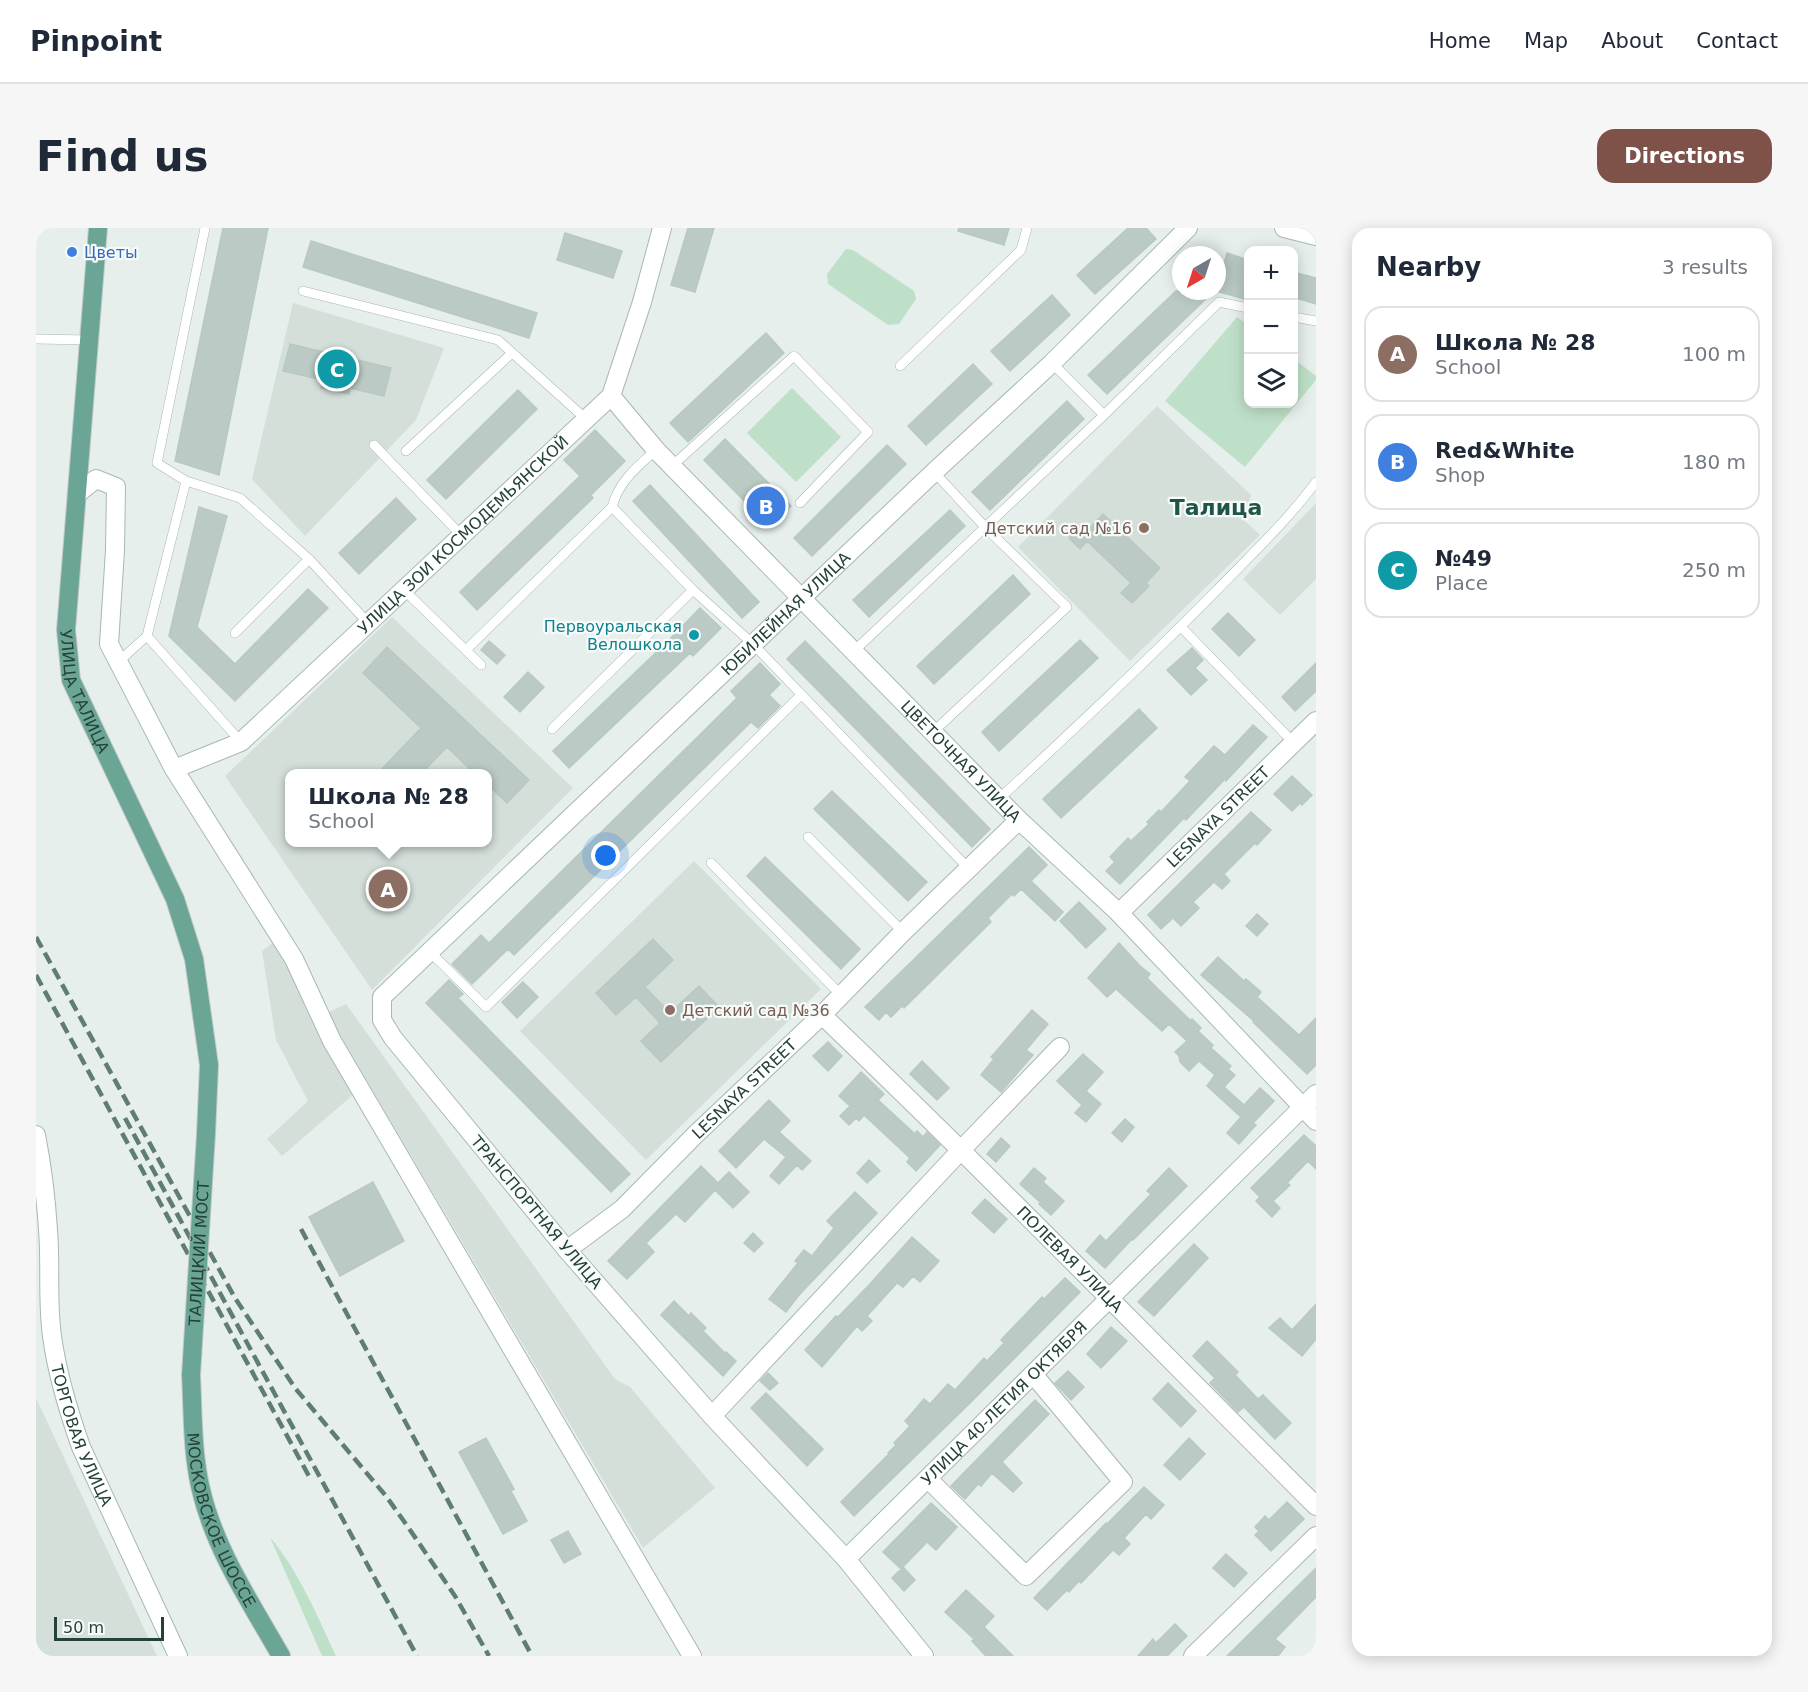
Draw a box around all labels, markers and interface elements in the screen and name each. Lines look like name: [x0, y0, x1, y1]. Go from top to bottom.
text: Pinpoint: [30, 25, 162, 58]
text: Home: [1429, 29, 1491, 53]
text: Map: [1524, 29, 1568, 53]
text: About: [1601, 29, 1663, 53]
text: Contact: [1696, 29, 1778, 53]
button: Directions: [1597, 129, 1772, 183]
text: Find us: [36, 132, 209, 181]
place label: Цветы: [84, 243, 138, 262]
marker: Цветы: [65, 245, 79, 259]
north arrow: [1172, 246, 1226, 300]
map controls: [1244, 246, 1298, 408]
button: +: [1244, 246, 1298, 300]
text: Nearby: [1376, 252, 1481, 282]
text: 3 results: [1662, 255, 1748, 279]
button: −: [1244, 300, 1298, 354]
text: Школа № 28: [1435, 330, 1596, 355]
text: A: [1390, 342, 1405, 366]
text: 100 m: [1682, 342, 1746, 366]
pin: C: [318, 346, 356, 392]
button: layers: [1244, 354, 1298, 408]
text: School: [1435, 355, 1501, 379]
street label: УЛИЦА ЗОИ КОСМОДЕМЬЯНСКОЙ: [354, 432, 572, 638]
text: Red&White: [1435, 438, 1575, 463]
text: B: [1390, 450, 1405, 474]
text: 180 m: [1682, 450, 1746, 474]
text: Shop: [1435, 463, 1485, 487]
pin: B: [746, 484, 786, 528]
district label: Талица: [1170, 495, 1262, 520]
place label: Детский сад №16: [984, 519, 1132, 538]
marker: Детский сад №16: [1137, 521, 1151, 535]
text: №49: [1435, 546, 1492, 571]
street label: ЮБИЛЕЙНАЯ УЛИЦА: [717, 548, 854, 679]
text: C: [1390, 558, 1405, 582]
text: 250 m: [1682, 558, 1746, 582]
text: Place: [1435, 571, 1488, 595]
place label: Первоуральская Велошкола: [544, 617, 682, 654]
marker: Первоуральская Велошкола: [687, 628, 701, 642]
street label: УЛИЦА ТАЛИЦА: [56, 629, 113, 756]
street label: ЦВЕТОЧНАЯ УЛИЦА: [897, 696, 1025, 826]
street label: LESNAYA STREET: [1163, 762, 1274, 871]
popup: [285, 769, 492, 847]
text: Школа № 28: [308, 784, 469, 809]
text: School: [308, 809, 375, 833]
your location: [591, 841, 620, 870]
pin: A: [368, 866, 408, 912]
place label: Детский сад №36: [682, 1001, 830, 1020]
marker: Детский сад №36: [663, 1003, 677, 1017]
street label: LESNAYA STREET: [688, 1035, 801, 1143]
street label: ТРАНСПОРТНАЯ УЛИЦА: [466, 1131, 606, 1293]
street label: ТАЛИЦКИЙ МОСТ: [185, 1180, 213, 1327]
street label: ПОЛЕВАЯ УЛИЦА: [1013, 1202, 1127, 1316]
street label: УЛИЦА 40-ЛЕТИЯ ОКТЯБРЯ: [917, 1317, 1091, 1489]
street label: ТОРГОВАЯ УЛИЦА: [47, 1362, 116, 1509]
street label: МОСКОВСКОЕ ШОССЕ: [183, 1432, 260, 1611]
scale bar: [54, 1614, 164, 1642]
text: 50 m: [63, 1618, 104, 1637]

